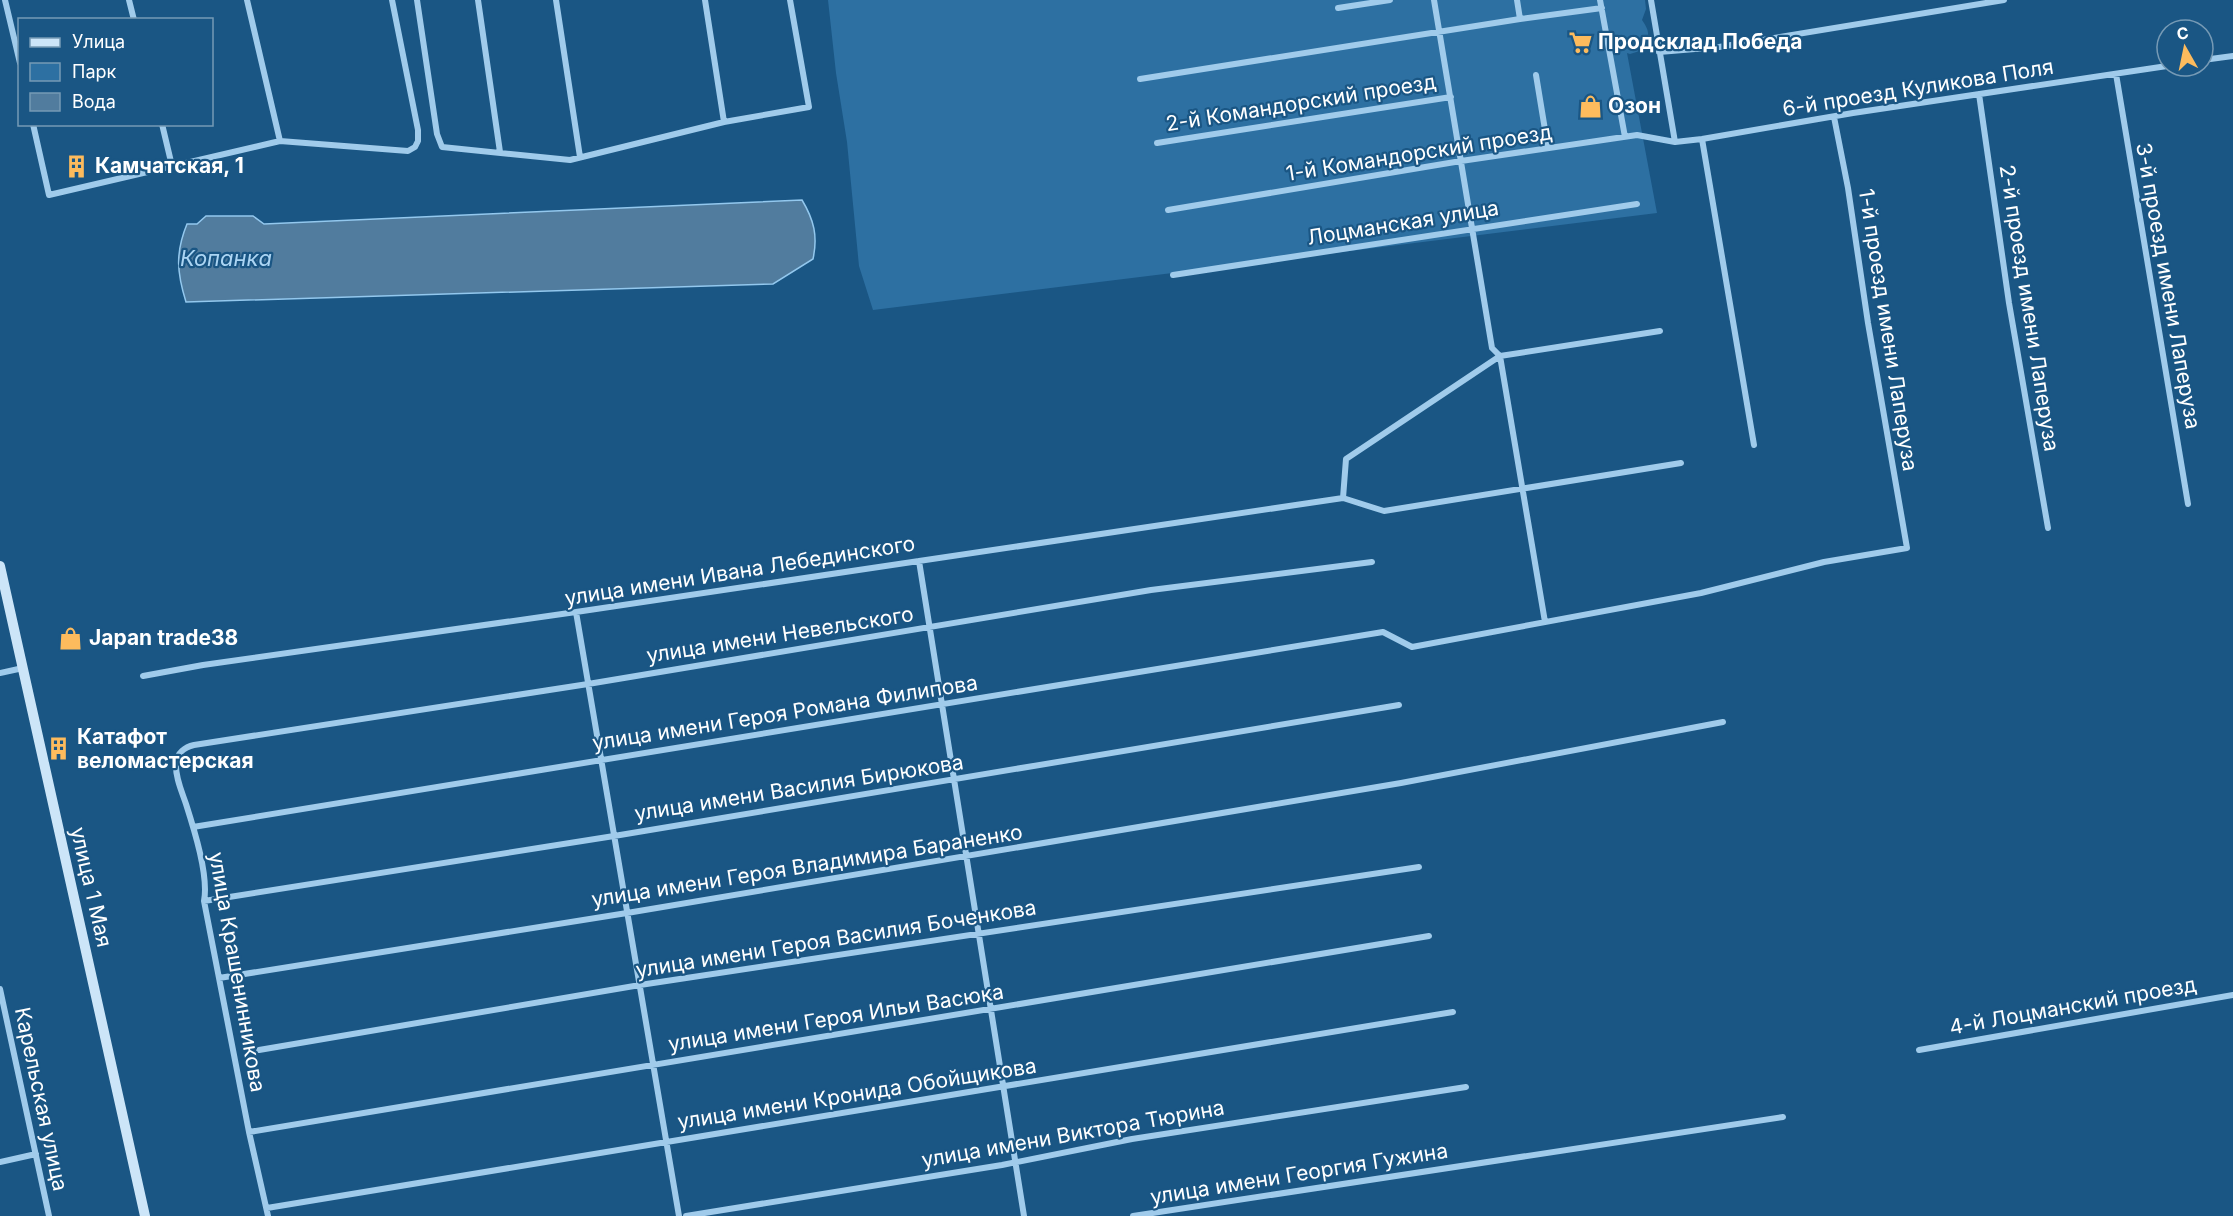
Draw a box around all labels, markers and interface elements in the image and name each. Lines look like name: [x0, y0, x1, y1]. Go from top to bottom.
legend: [18, 18, 213, 126]
north arrow: [2155, 18, 2215, 78]
text: С: [2175, 22, 2190, 44]
supermarket icon: Продсклад Победа: [1567, 29, 1593, 55]
place label: Продсклад Победа: [1598, 29, 1802, 54]
text: Улица: [72, 31, 125, 52]
street label: 6-й проезд Куликова Поля: [1781, 54, 2055, 121]
text: Парк: [72, 61, 117, 82]
street label: 2-й Командорский проезд: [1164, 69, 1438, 136]
text: Вода: [72, 91, 116, 112]
shop icon: Озон: [1577, 93, 1603, 119]
place label: Озон: [1608, 93, 1661, 118]
street label: 1-й Командорский проезд: [1284, 119, 1554, 186]
street label: 3-й проезд имени Лаперуза: [2131, 141, 2206, 431]
building icon: Камчатская, 1: [64, 153, 90, 179]
place label: Камчатская, 1: [95, 153, 244, 178]
street label: 2-й проезд имени Лаперуза: [1994, 163, 2065, 453]
street label: 1-й проезд имени Лаперуза: [1854, 187, 1923, 473]
street label: Лоцманская улица: [1305, 195, 1500, 250]
water label: Копанка: [180, 245, 272, 271]
street label: улица имени Ивана Лебединского: [563, 530, 917, 611]
street label: улица имени Невельского: [645, 601, 915, 668]
shop icon: Japan trade38: [58, 625, 84, 651]
place label: Japan trade38: [89, 625, 238, 650]
street label: улица имени Героя Романа Филипова: [590, 670, 979, 755]
place label: Катафот веломастерская: [77, 724, 254, 773]
building icon: Катафот веломастерская: [46, 736, 72, 762]
street label: улица имени Василия Бирюкова: [633, 749, 965, 826]
street label: улица имени Героя Владимира Бараненко: [590, 819, 1024, 912]
street label: улица 1 Мая: [66, 824, 117, 949]
street label: улица Крашенинникова: [204, 850, 271, 1094]
street label: улица имени Героя Василия Боченкова: [634, 894, 1038, 983]
street label: 4-й Лоцманский проезд: [1947, 971, 2198, 1040]
street label: улица имени Героя Ильи Васюка: [666, 979, 1005, 1056]
street label: Карельская улица: [10, 1005, 73, 1193]
street label: улица имени Кронида Обойщикова: [676, 1053, 1038, 1134]
street label: улица имени Виктора Тюрина: [920, 1095, 1226, 1172]
street label: улица имени Георгия Гужина: [1148, 1138, 1450, 1209]

